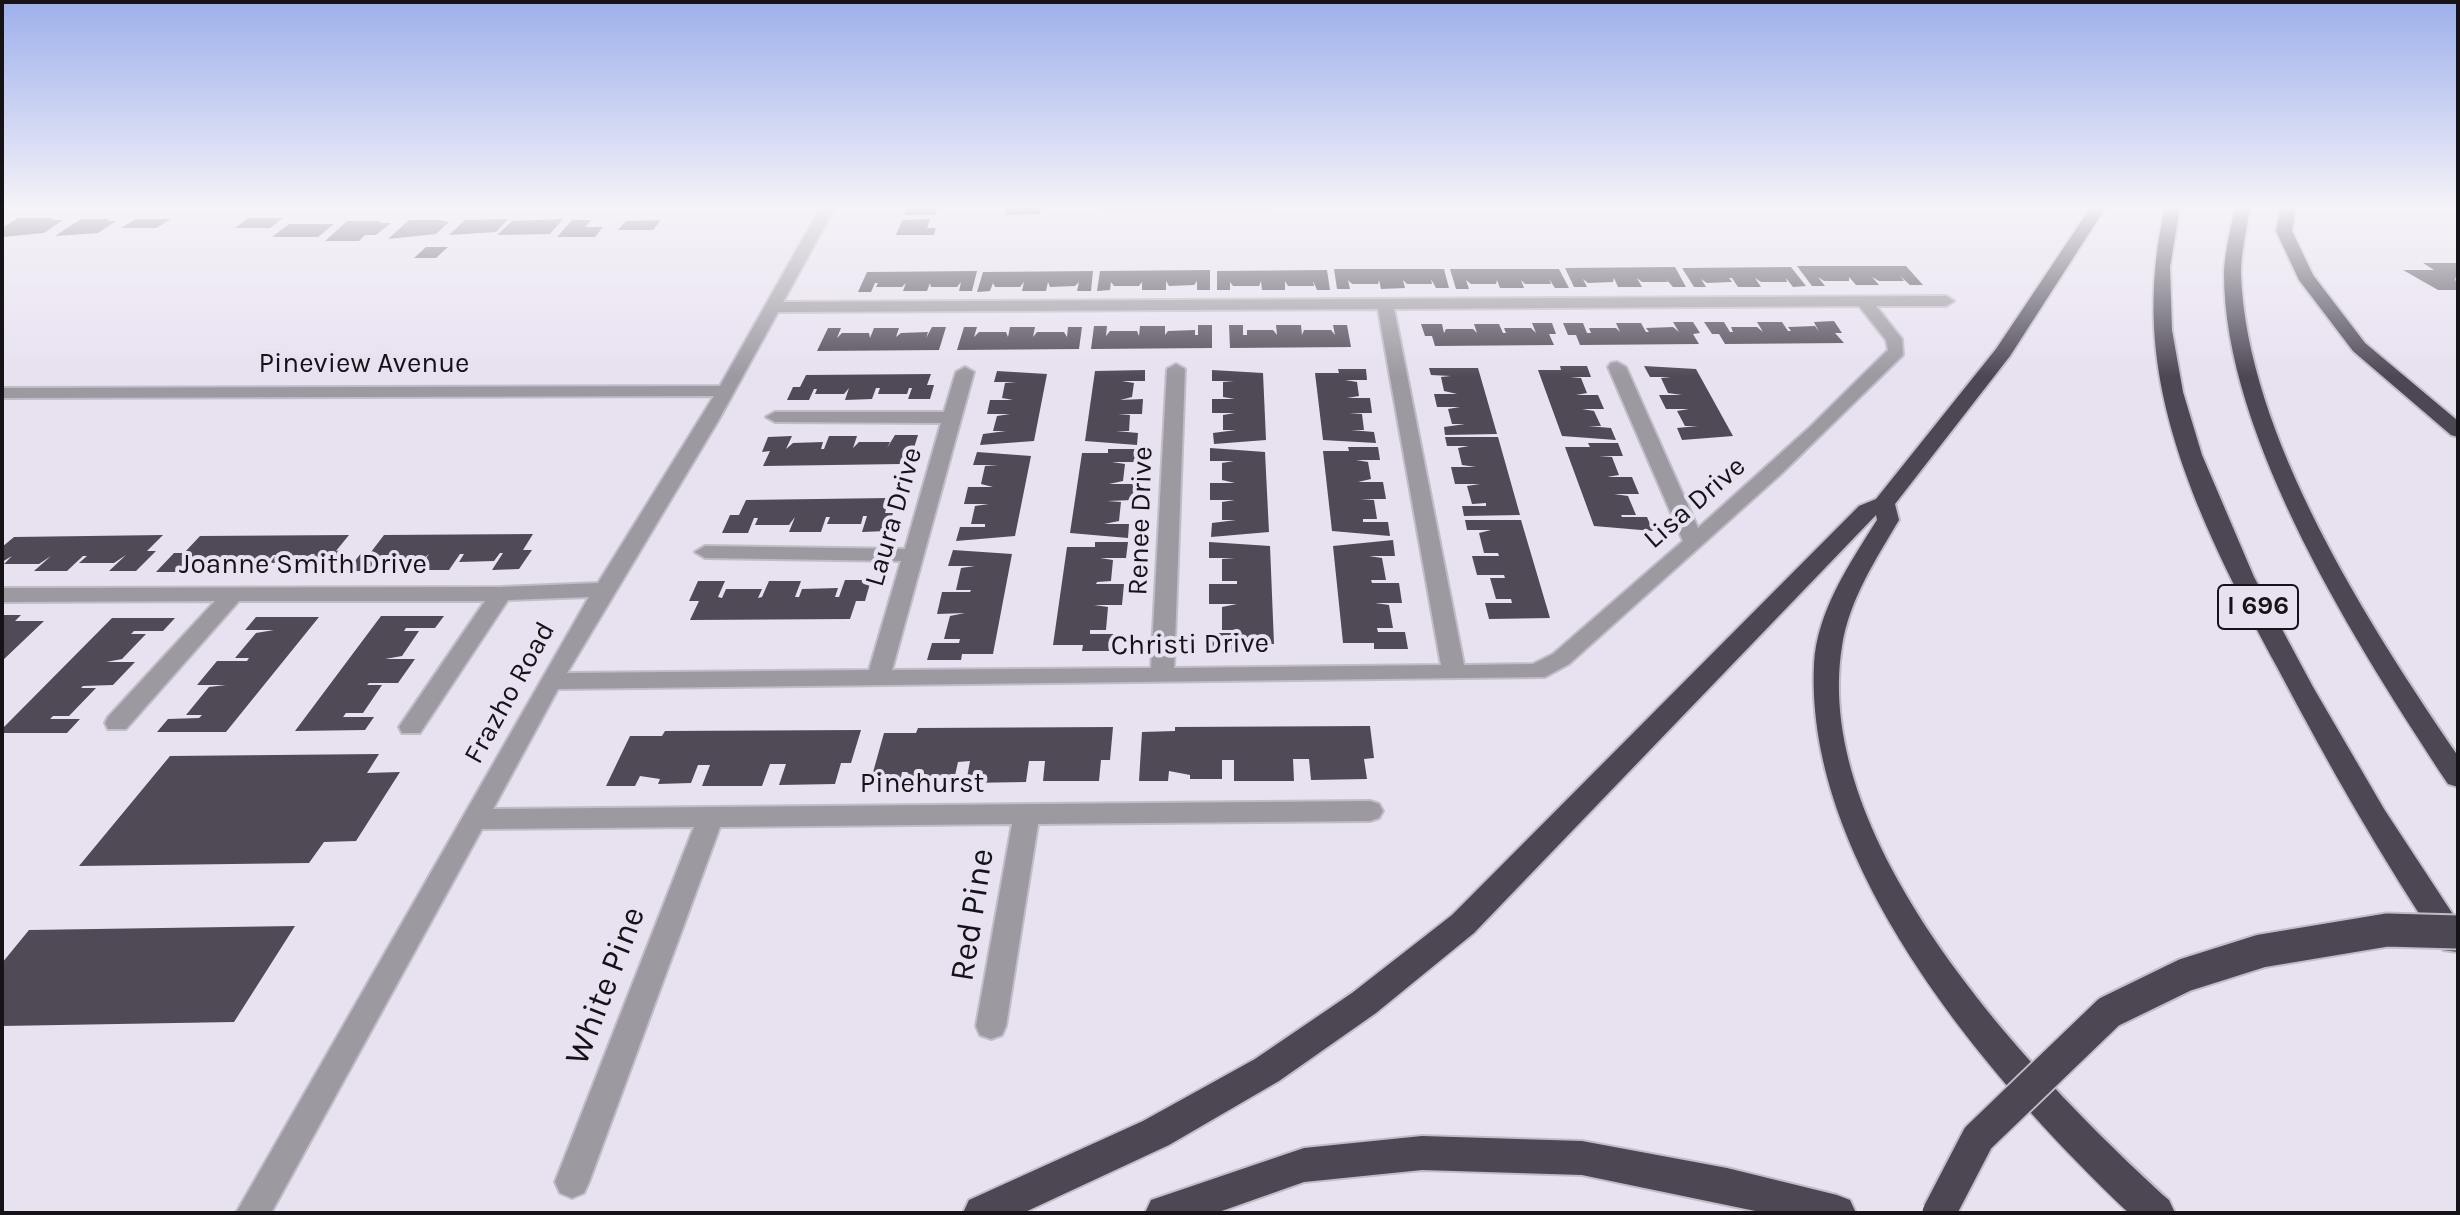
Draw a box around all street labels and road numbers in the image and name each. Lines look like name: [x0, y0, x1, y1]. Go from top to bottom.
street label: Pineview Avenue: [259, 347, 469, 381]
street label: Laura Drive: [858, 444, 930, 590]
street label: Renee Drive: [1122, 446, 1160, 596]
street label: Lisa Drive: [1637, 450, 1753, 556]
street label: Joanne Smith Drive: [179, 548, 427, 582]
road number: I 696: [2218, 585, 2298, 629]
street label: Frazho Road: [457, 616, 563, 770]
street label: Christi Drive: [1111, 627, 1269, 663]
street label: Pinehurst: [860, 767, 984, 801]
street label: Red Pine: [942, 846, 1004, 984]
street label: White Pine: [557, 901, 655, 1071]

